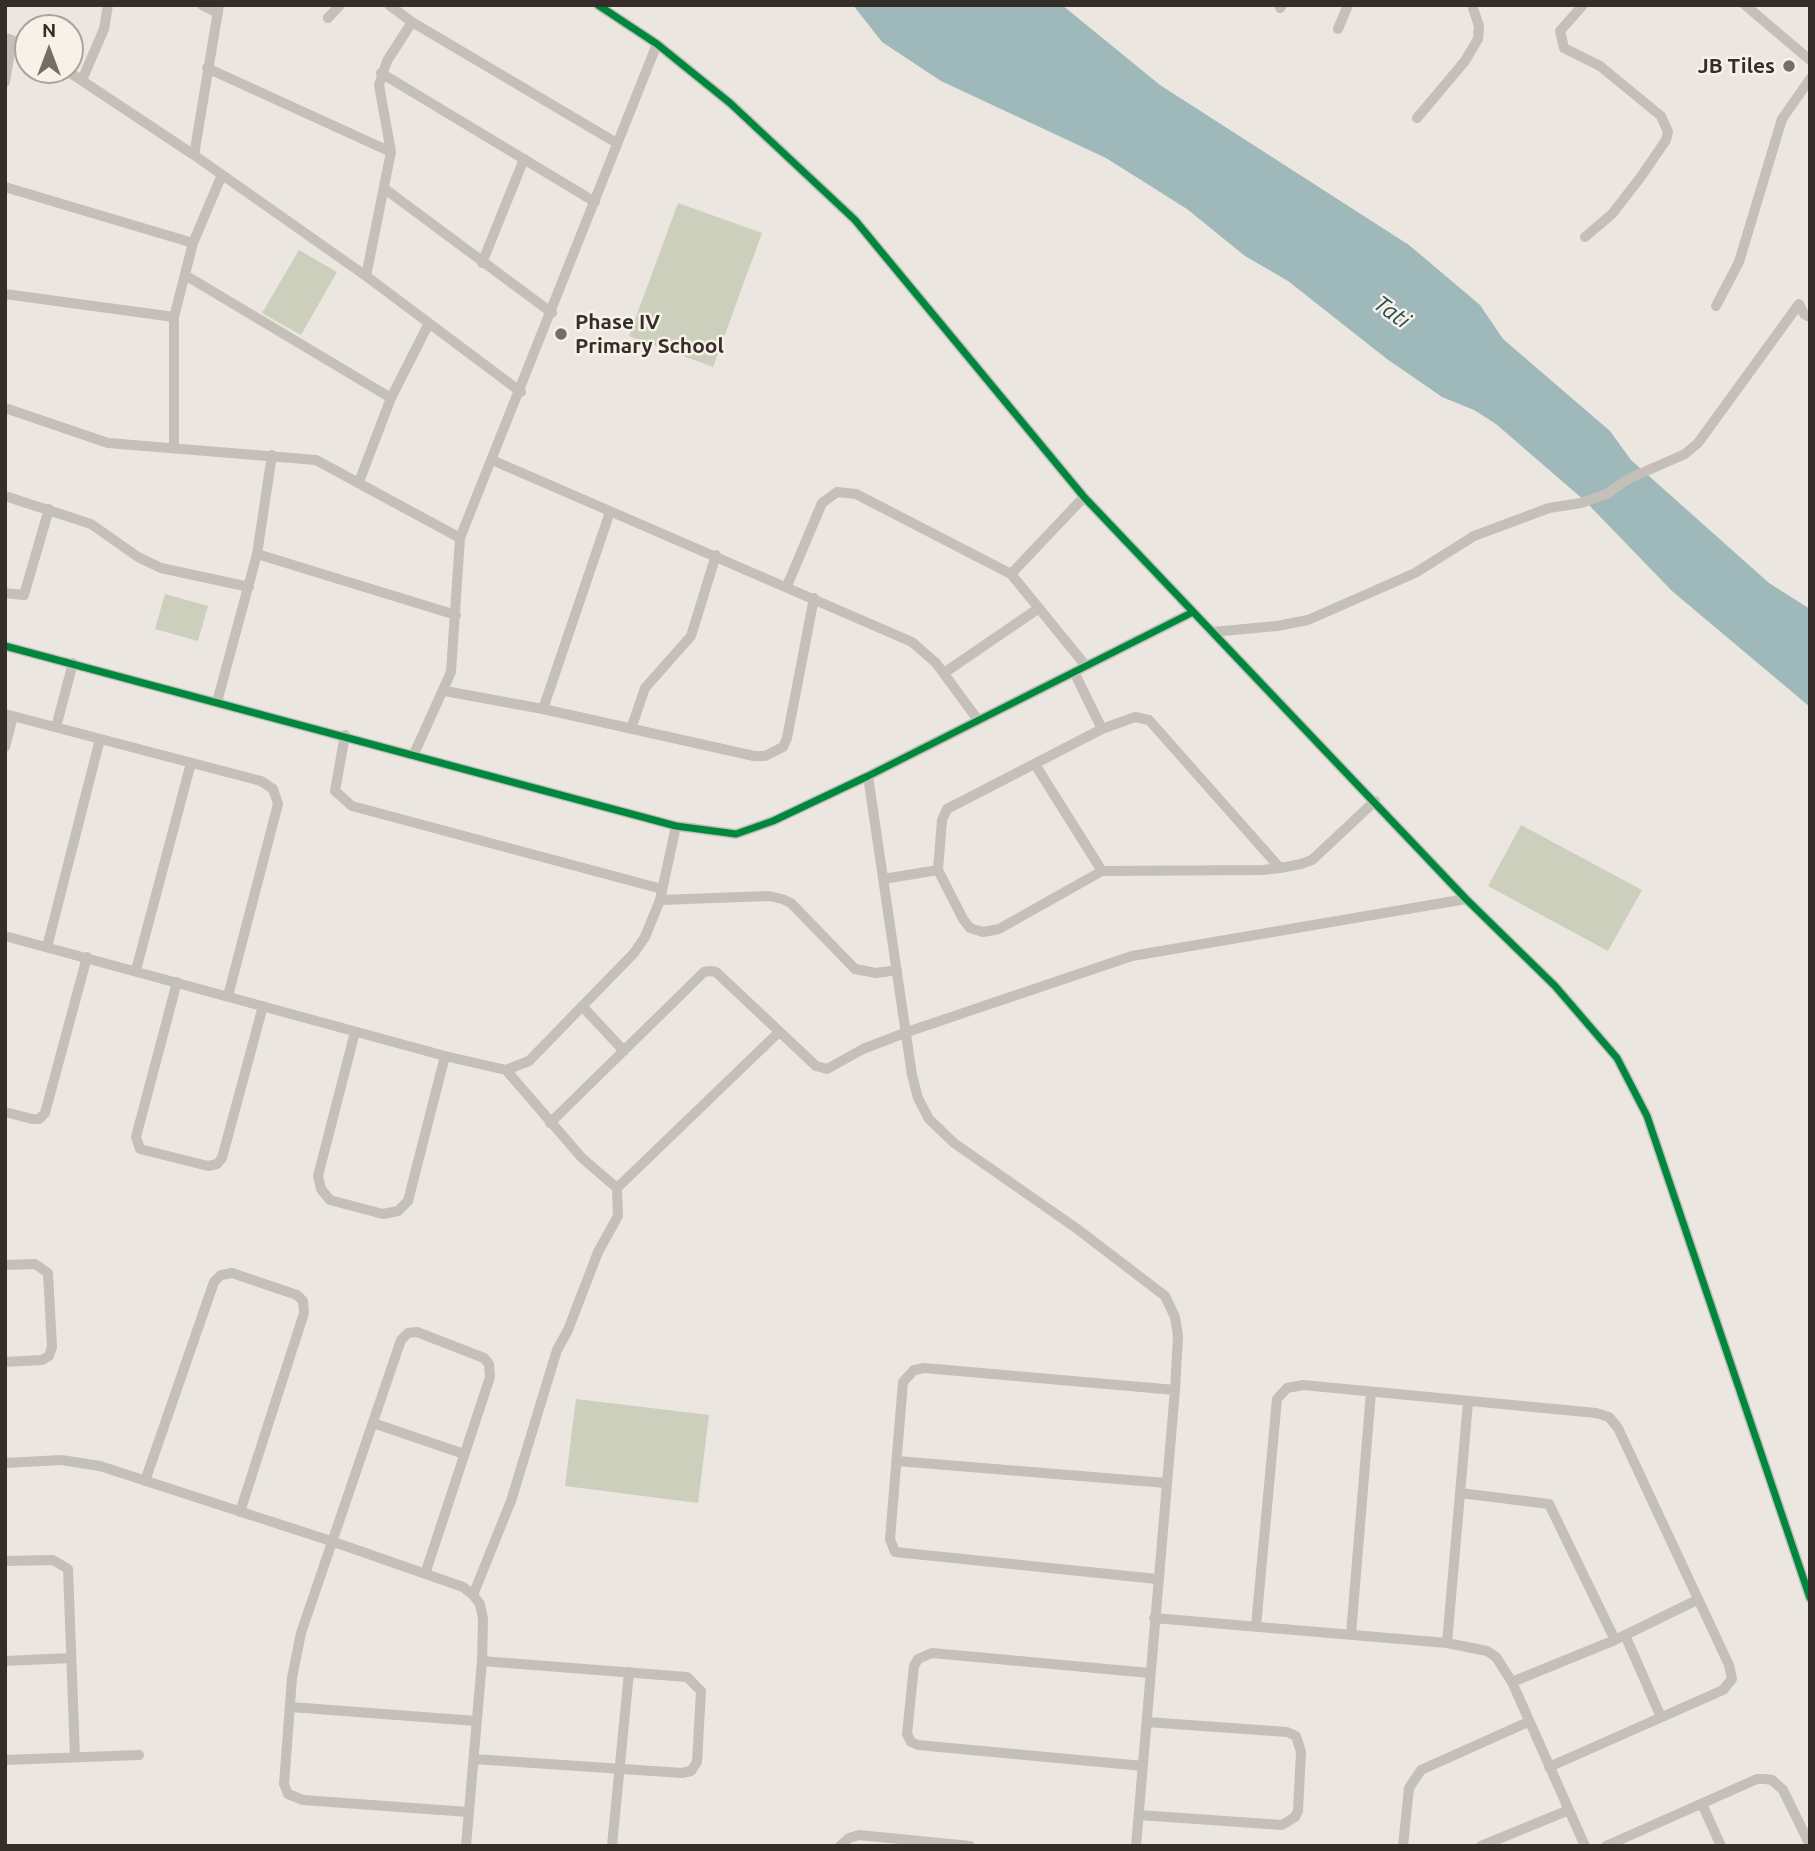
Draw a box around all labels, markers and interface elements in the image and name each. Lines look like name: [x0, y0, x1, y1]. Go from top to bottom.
north arrow: [14, 14, 84, 84]
text: N: [42, 19, 56, 41]
place label: JB Tiles: [1698, 53, 1775, 79]
marker: JB Tiles: [1781, 58, 1797, 74]
water label: Tati: [1368, 290, 1416, 334]
place label: Phase IV Primary School: [575, 309, 724, 359]
marker: Phase IV Primary School: [553, 326, 569, 342]

